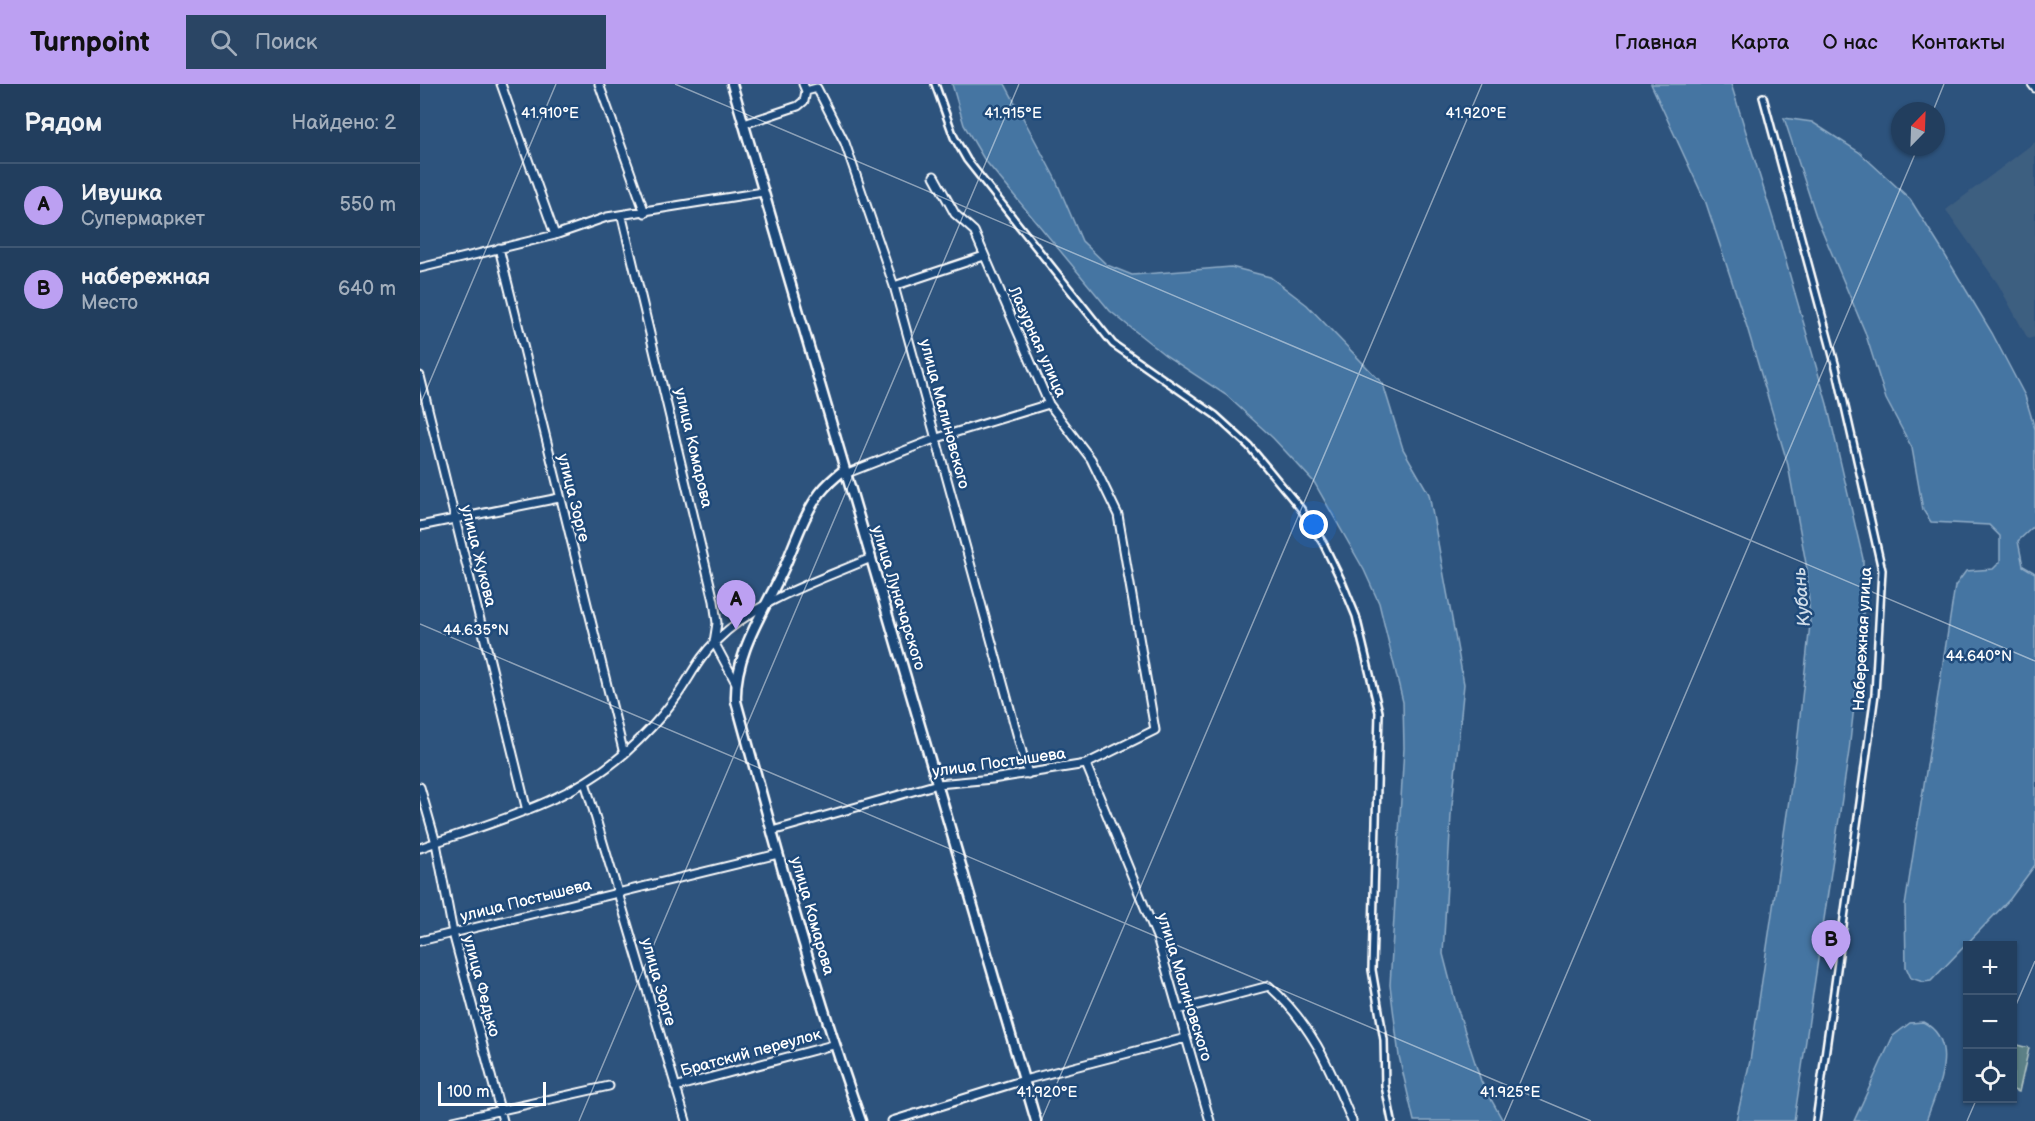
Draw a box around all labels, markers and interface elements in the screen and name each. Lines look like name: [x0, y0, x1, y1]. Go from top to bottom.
search box: [186, 15, 606, 69]
text: Turnpoint: [30, 26, 150, 59]
icon: search: [207, 26, 240, 59]
text: Поиск: [255, 29, 317, 56]
text: Главная: [1614, 30, 1697, 55]
text: Карта: [1730, 30, 1789, 55]
text: О нас: [1822, 30, 1878, 55]
text: Контакты: [1911, 30, 2005, 55]
north arrow: [1891, 102, 1945, 156]
text: 41.910°E: [521, 104, 579, 123]
text: 41.915°E: [984, 104, 1042, 123]
text: 41.920°E: [1445, 104, 1507, 123]
text: Рядом: [24, 108, 102, 139]
text: Найдено: 2: [292, 111, 396, 135]
text: Ивушка: [81, 180, 162, 207]
text: A: [37, 193, 50, 217]
text: 550 m: [339, 193, 396, 217]
text: Супермаркет: [81, 207, 205, 231]
text: набережная: [81, 264, 210, 291]
text: B: [36, 277, 51, 301]
text: 640 m: [338, 277, 396, 301]
street label: Лазурная улица: [1004, 283, 1070, 401]
text: Место: [81, 291, 138, 315]
street label: улица Малиновского: [915, 337, 973, 491]
street label: улица Комарова: [670, 386, 716, 510]
street label: улица Зорге: [553, 452, 593, 544]
street label: улица Жукова: [456, 503, 500, 609]
your location: [1299, 510, 1328, 539]
street label: улица Луначарского: [867, 523, 929, 673]
water label: Кубань: [1789, 566, 1815, 628]
street label: Набережная улица: [1850, 566, 1876, 711]
pin: A: [716, 580, 756, 630]
text: 44.635°N: [443, 621, 509, 640]
text: 44.640°N: [1946, 647, 2012, 666]
street label: улица Постышева: [931, 744, 1068, 782]
street label: улица Комарова: [786, 855, 838, 978]
street label: улица Постышева: [458, 875, 594, 927]
street label: улица Малиновского: [1152, 911, 1216, 1063]
pin: B: [1812, 920, 1850, 970]
street label: улица Федько: [458, 933, 504, 1039]
street label: улица Зорге: [636, 936, 680, 1028]
map controls: [1963, 941, 2017, 1103]
button: +: [1963, 941, 2017, 995]
button: −: [1963, 995, 2017, 1049]
street label: Братский переулок: [679, 1025, 824, 1081]
button: locate: [1963, 1049, 2017, 1103]
scale bar: [438, 1079, 546, 1106]
text: 100 m: [447, 1083, 490, 1102]
text: 41.920°E: [1016, 1083, 1078, 1102]
text: 41.925°E: [1480, 1083, 1540, 1102]

